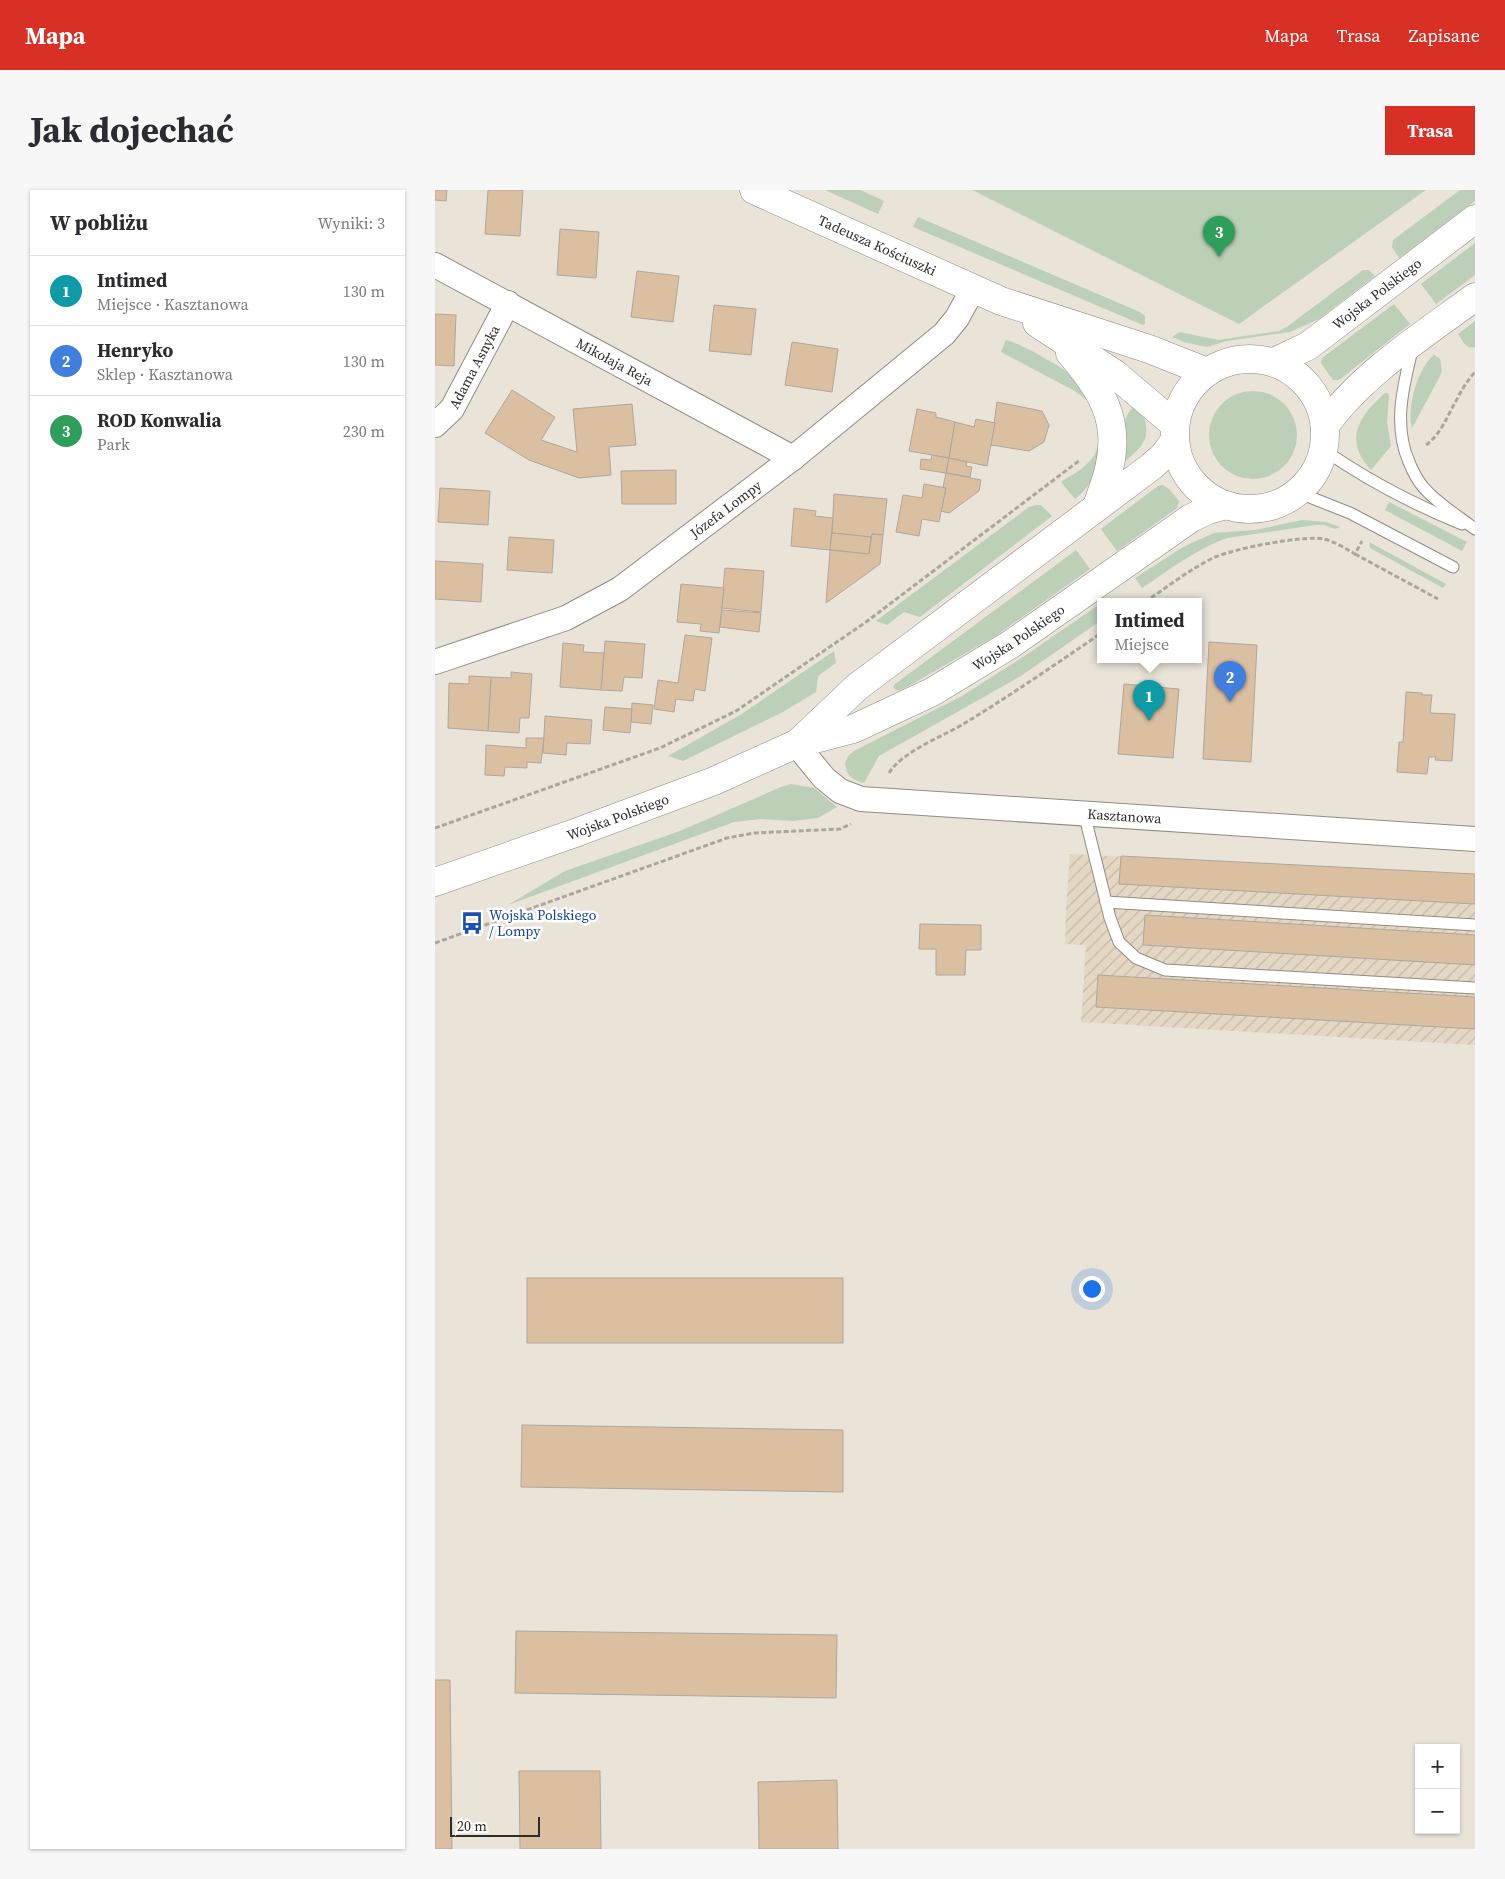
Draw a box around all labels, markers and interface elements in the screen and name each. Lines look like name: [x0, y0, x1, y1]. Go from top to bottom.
text: Mapa: [25, 19, 86, 52]
text: Mapa: [1264, 23, 1309, 48]
text: Trasa: [1337, 23, 1380, 48]
text: Zapisane: [1408, 23, 1480, 48]
text: Jak dojechać: [30, 106, 234, 154]
button: Trasa: [1385, 106, 1475, 155]
text: W pobliżu: [50, 208, 148, 237]
street label: Tadeusza Kościuszki: [815, 210, 939, 281]
text: Wyniki: 3: [318, 212, 385, 234]
pin: 3: [1203, 216, 1235, 257]
street label: Wojska Polskiego: [1328, 253, 1426, 334]
text: Intimed: [97, 267, 167, 293]
text: 1: [62, 280, 70, 302]
text: 130 m: [343, 280, 385, 302]
text: Miejsce · Kasztanowa: [97, 293, 249, 315]
street label: Adama Asnyka: [444, 321, 505, 412]
street label: Mikołaja Reja: [573, 333, 657, 391]
text: Henryko: [97, 337, 173, 363]
text: 2: [62, 350, 70, 372]
text: 130 m: [343, 350, 385, 372]
text: Sklep · Kasztanowa: [97, 363, 233, 385]
text: ROD Konwalia: [97, 407, 222, 433]
text: 3: [62, 420, 70, 442]
text: 230 m: [343, 420, 385, 442]
text: Park: [97, 433, 130, 455]
street label: Józefa Lompy: [685, 475, 766, 543]
popup: [1097, 598, 1202, 663]
street label: Wojska Polskiego: [968, 599, 1069, 675]
text: Intimed: [1114, 607, 1185, 633]
text: Miejsce: [1114, 633, 1169, 655]
pin: 2: [1214, 661, 1246, 702]
pin: 1: [1133, 680, 1165, 721]
street label: Wojska Polskiego: [564, 789, 672, 845]
street label: Kasztanowa: [1087, 804, 1163, 829]
place label: Wojska Polskiego / Lompy: [489, 905, 597, 941]
bus stop icon: Wojska Polskiego / Lompy: [459, 910, 485, 936]
your location: [1079, 1276, 1105, 1302]
map controls: [1415, 1744, 1460, 1834]
button: +: [1415, 1744, 1460, 1789]
button: −: [1415, 1789, 1460, 1834]
scale bar: [450, 1814, 540, 1837]
text: 20 m: [457, 1816, 487, 1836]

